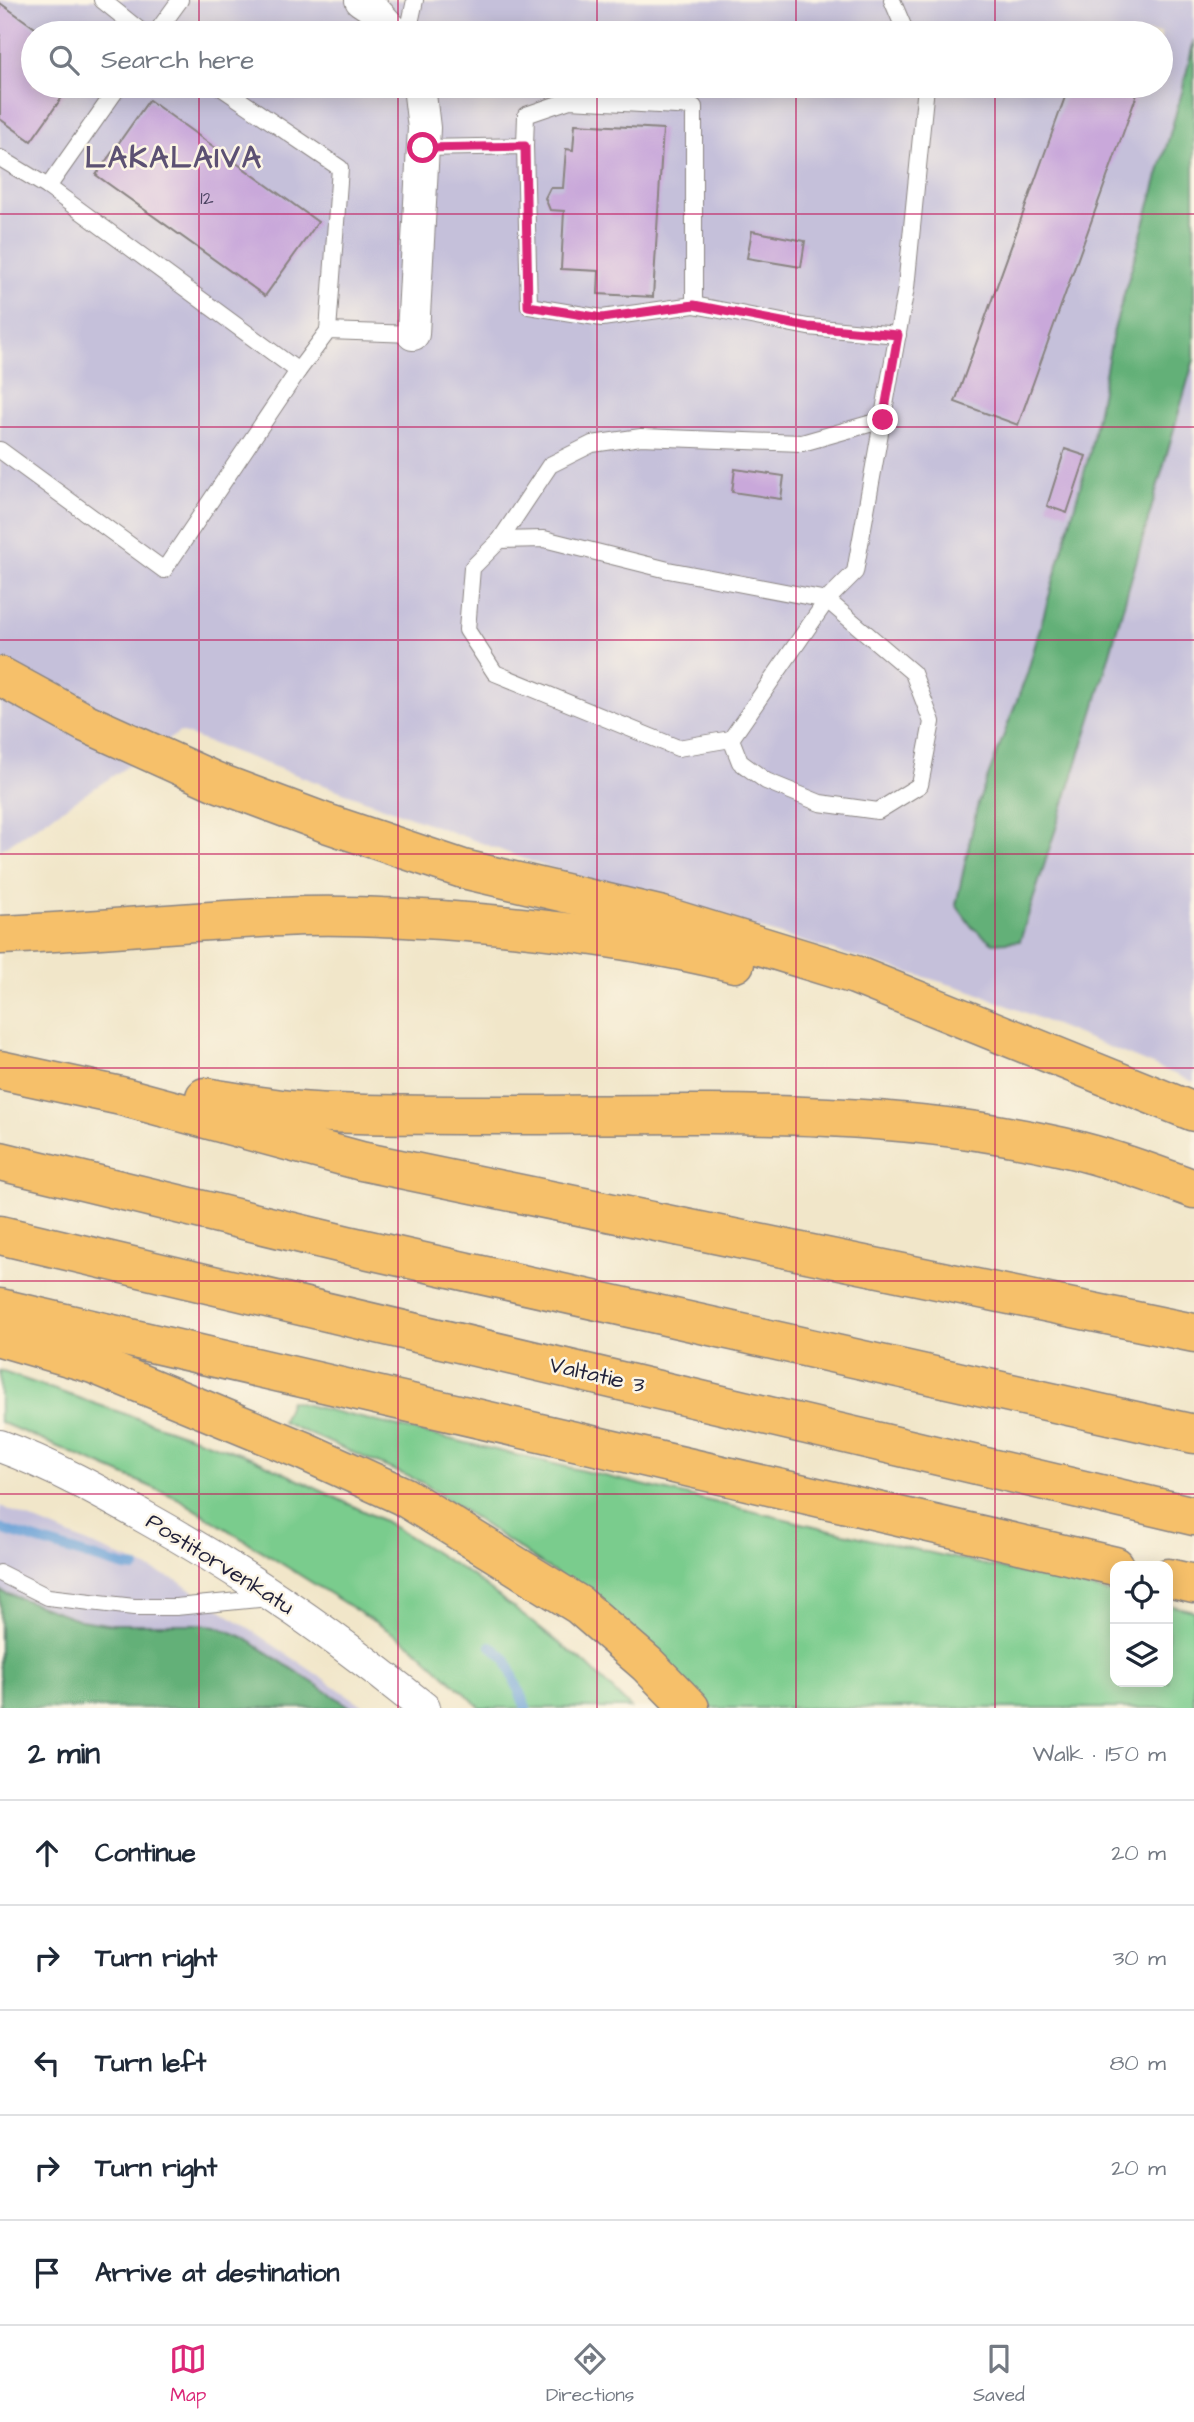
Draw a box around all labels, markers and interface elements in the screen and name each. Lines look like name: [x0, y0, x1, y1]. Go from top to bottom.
search box: [21, 21, 1173, 98]
icon: search: [45, 41, 83, 79]
text: Search here: [101, 42, 254, 78]
route start: [407, 132, 438, 163]
district label: LAKALAIVA: [85, 137, 263, 179]
house number: 12: [200, 185, 214, 212]
route end: [867, 404, 898, 435]
street label: Valtatie 3: [546, 1349, 648, 1402]
street label: Postitorvenkatu: [140, 1506, 300, 1622]
map controls: [1110, 1561, 1173, 1687]
button: locate: [1110, 1561, 1173, 1624]
button: layers: [1110, 1624, 1173, 1687]
text: 2 min: [28, 1733, 100, 1775]
text: Walk · 150 m: [1032, 1738, 1166, 1770]
icon: ahead: [28, 1834, 66, 1872]
text: Continue: [95, 1835, 196, 1871]
text: 20 m: [1111, 1837, 1166, 1869]
icon: right: [28, 1939, 66, 1977]
text: Turn right: [95, 1940, 217, 1976]
text: 30 m: [1113, 1942, 1166, 1974]
icon: left: [28, 2044, 66, 2082]
text: Turn left: [95, 2045, 206, 2081]
text: 80 m: [1109, 2047, 1166, 2079]
icon: right: [28, 2149, 66, 2187]
text: Turn right: [95, 2150, 217, 2186]
text: 20 m: [1111, 2152, 1166, 2184]
icon: arrive: [28, 2254, 66, 2292]
text: Arrive at destination: [95, 2255, 340, 2291]
tab: Map: [169, 2340, 207, 2409]
tab: Directions: [546, 2340, 634, 2409]
tab: Saved: [973, 2340, 1025, 2409]

